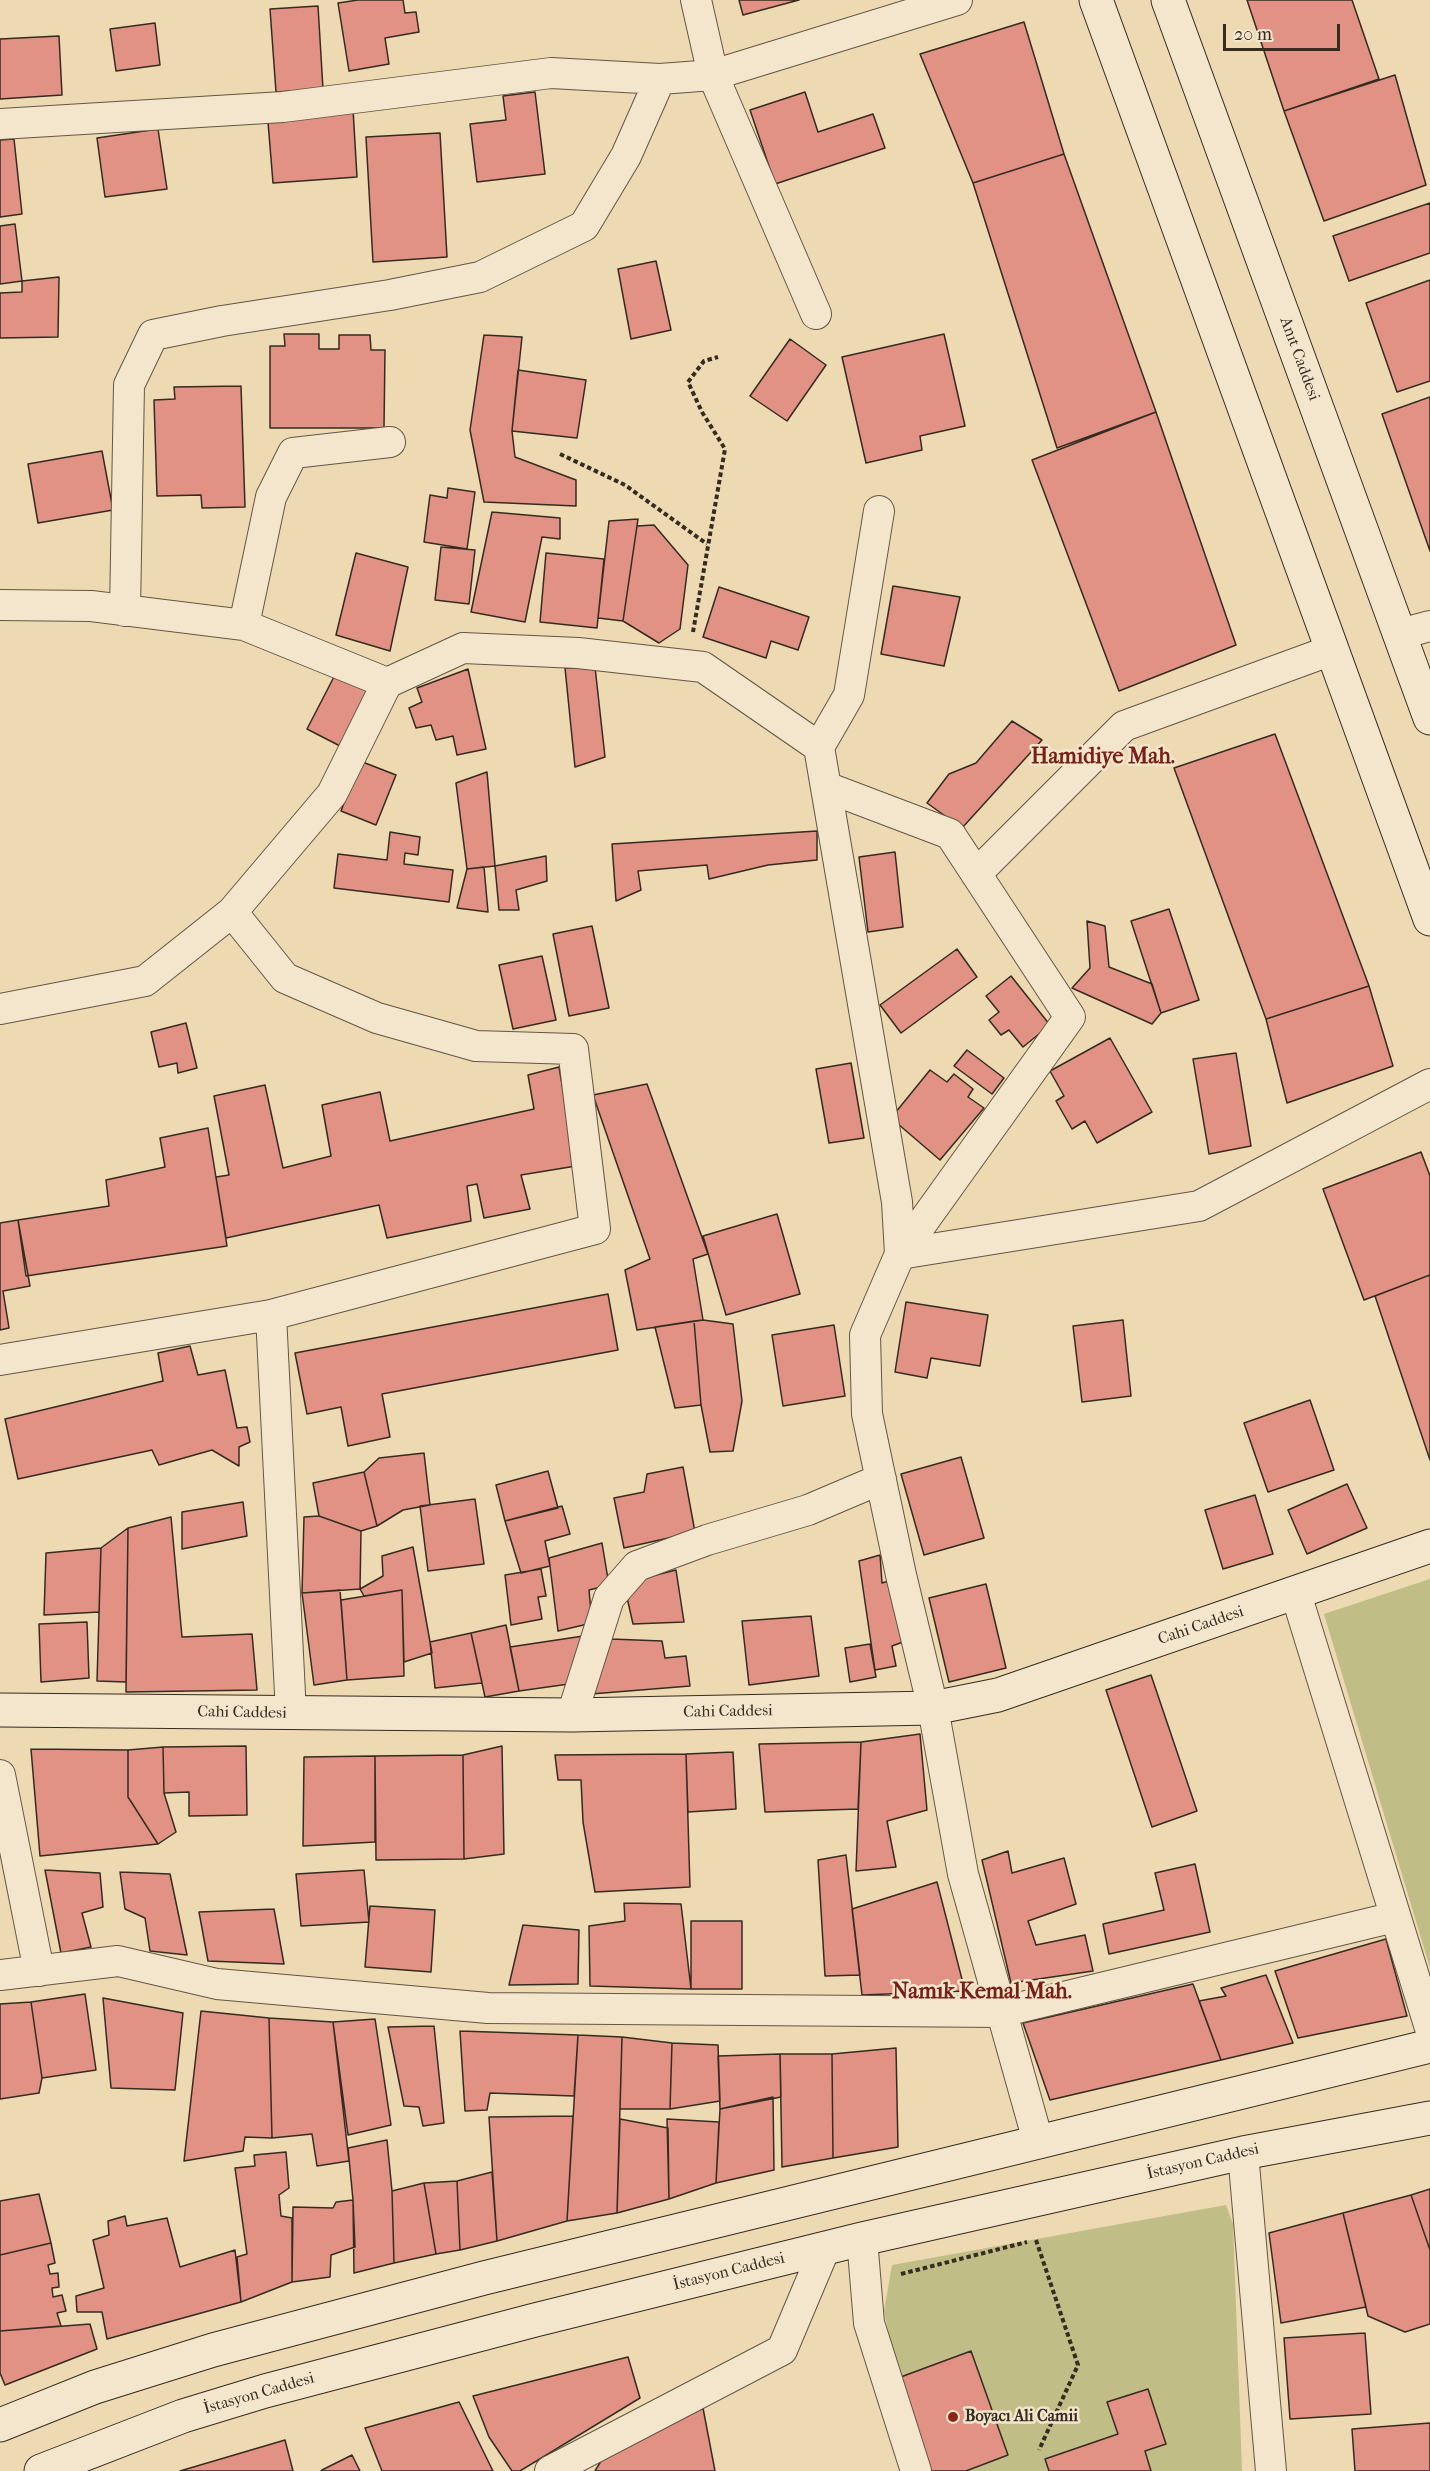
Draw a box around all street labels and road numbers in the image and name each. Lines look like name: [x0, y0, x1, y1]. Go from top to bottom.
street label: Anıt Caddesi: [1275, 315, 1323, 403]
street label: Cahi Caddesi: [1156, 1602, 1246, 1650]
street label: Cahi Caddesi: [683, 1702, 773, 1722]
street label: Cahi Caddesi: [197, 1703, 287, 1723]
street label: İstasyon Caddesi: [1145, 2140, 1261, 2184]
street label: İstasyon Caddesi: [671, 2249, 787, 2295]
street label: İstasyon Caddesi: [201, 2369, 317, 2419]

